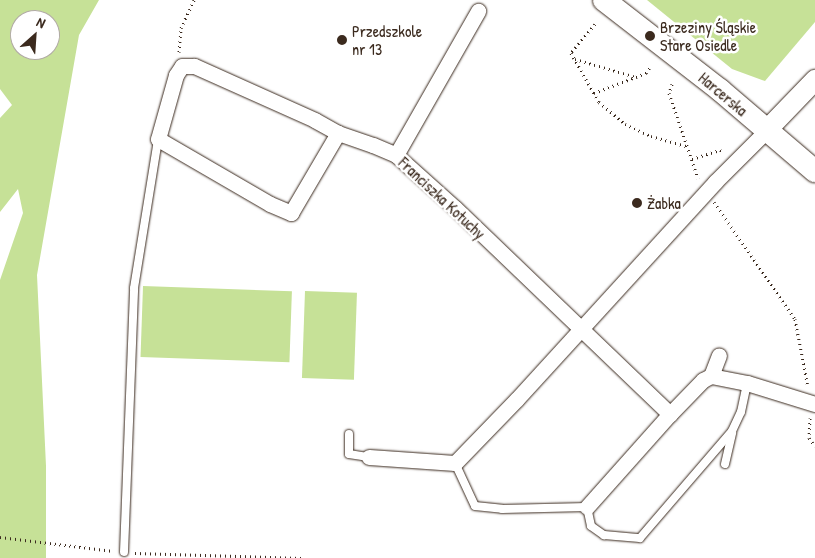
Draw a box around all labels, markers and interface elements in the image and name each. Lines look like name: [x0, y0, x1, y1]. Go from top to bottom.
north arrow: [10, 10, 60, 60]
text: N: [34, 12, 49, 32]
place label: Brzeziny Śląskie Stare Osiedle: [660, 17, 756, 55]
place label: Przedszkole nr 13: [352, 21, 422, 59]
marker: Brzeziny Śląskie Stare Osiedle: [644, 30, 656, 42]
marker: Przedszkole nr 13: [336, 34, 348, 46]
street label: Harcerska: [695, 68, 751, 120]
street label: Franciszka Kotuchy: [395, 153, 489, 243]
place label: Żabka: [647, 193, 681, 213]
marker: Żabka: [631, 197, 643, 209]

